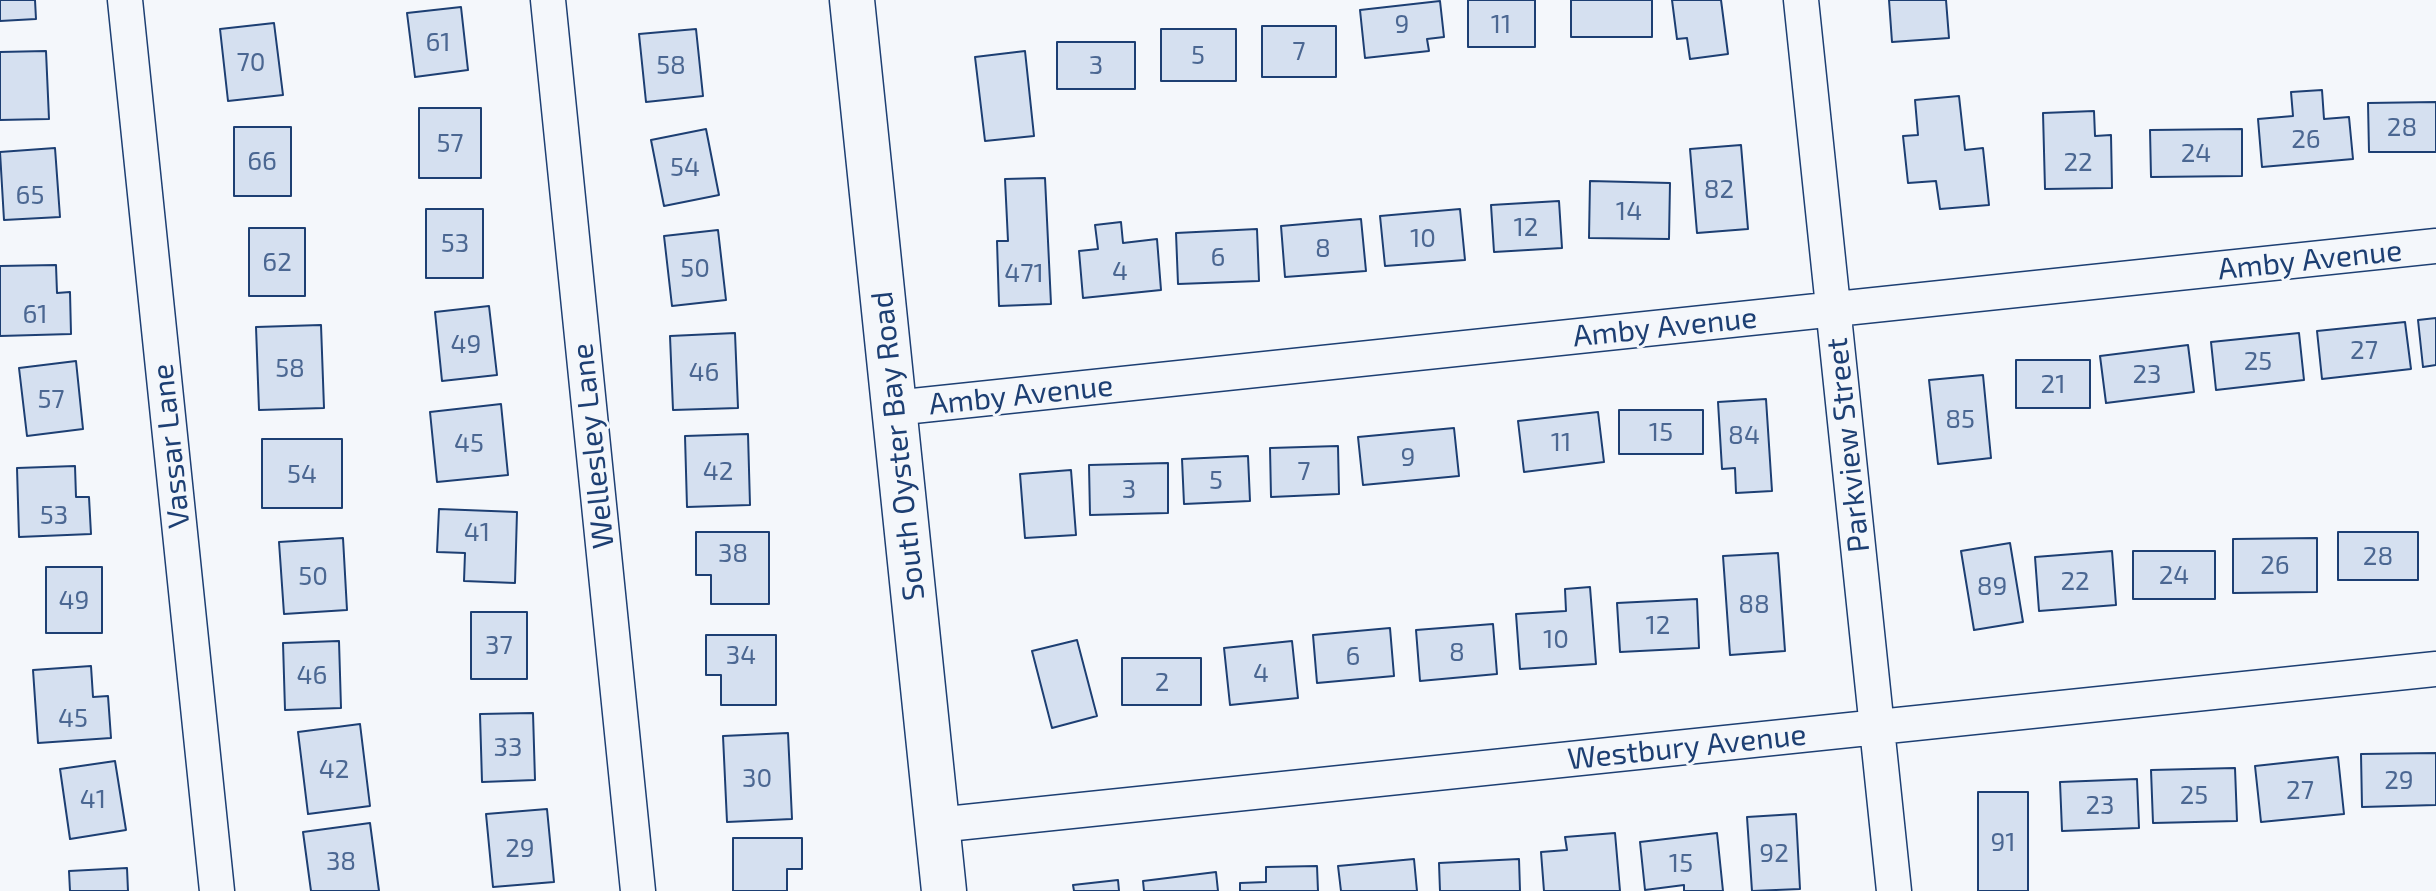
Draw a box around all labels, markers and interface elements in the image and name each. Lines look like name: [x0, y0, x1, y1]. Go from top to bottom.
house number: 9: [1395, 8, 1409, 40]
house number: 11: [1491, 8, 1511, 40]
house number: 61: [425, 26, 451, 58]
house number: 7: [1292, 35, 1306, 67]
house number: 5: [1191, 39, 1205, 71]
house number: 70: [237, 46, 265, 78]
house number: 58: [656, 49, 686, 81]
house number: 3: [1089, 49, 1103, 81]
house number: 28: [2387, 111, 2417, 143]
house number: 26: [2291, 123, 2321, 155]
house number: 57: [436, 127, 464, 159]
house number: 24: [2181, 137, 2211, 169]
house number: 66: [247, 145, 277, 177]
house number: 22: [2063, 146, 2093, 178]
house number: 54: [670, 151, 700, 183]
house number: 82: [1704, 173, 1734, 205]
house number: 65: [16, 179, 44, 211]
house number: 14: [1616, 195, 1642, 227]
house number: 12: [1514, 211, 1538, 243]
house number: 10: [1410, 222, 1436, 254]
house number: 53: [441, 227, 469, 259]
house number: 8: [1315, 232, 1331, 264]
street label: Amby Avenue: [2216, 232, 2404, 288]
house number: 6: [1211, 241, 1225, 273]
house number: 62: [262, 246, 292, 278]
house number: 50: [680, 252, 710, 284]
house number: 4: [1112, 255, 1128, 287]
house number: 471: [1004, 257, 1044, 289]
street label: South Oyster Bay Road: [864, 290, 932, 602]
house number: 61: [22, 298, 48, 330]
street label: Amby Avenue: [1571, 299, 1759, 355]
house number: 49: [451, 328, 481, 360]
house number: 27: [2350, 334, 2378, 366]
street label: Parkview Street: [1819, 336, 1877, 554]
street label: Wellesley Lane: [564, 342, 622, 550]
house number: 25: [2244, 345, 2272, 377]
house number: 58: [275, 352, 305, 384]
house number: 46: [689, 356, 719, 388]
house number: 23: [2132, 358, 2162, 390]
street label: Vassar Lane: [144, 362, 198, 530]
street label: Amby Avenue: [927, 367, 1115, 423]
house number: 21: [2041, 368, 2065, 400]
house number: 57: [37, 383, 65, 415]
house number: 85: [1945, 403, 1975, 435]
house number: 15: [1649, 416, 1673, 448]
house number: 84: [1728, 419, 1760, 451]
house number: 11: [1551, 426, 1571, 458]
house number: 45: [454, 427, 484, 459]
house number: 9: [1401, 441, 1415, 473]
house number: 42: [703, 455, 733, 487]
house number: 7: [1297, 455, 1311, 487]
house number: 54: [287, 458, 317, 490]
house number: 5: [1209, 464, 1223, 496]
house number: 3: [1122, 473, 1136, 505]
house number: 53: [40, 499, 68, 531]
house number: 41: [464, 516, 490, 548]
house number: 38: [718, 537, 748, 569]
house number: 28: [2363, 540, 2393, 572]
house number: 26: [2260, 549, 2290, 581]
house number: 24: [2159, 559, 2189, 591]
house number: 50: [298, 560, 328, 592]
house number: 22: [2060, 565, 2090, 597]
house number: 89: [1977, 570, 2007, 602]
house number: 49: [59, 584, 89, 616]
house number: 88: [1738, 588, 1770, 620]
house number: 12: [1646, 609, 1670, 641]
house number: 10: [1543, 623, 1569, 655]
house number: 37: [485, 629, 513, 661]
house number: 8: [1449, 636, 1465, 668]
house number: 34: [726, 639, 756, 671]
house number: 6: [1346, 640, 1360, 672]
house number: 4: [1253, 657, 1269, 689]
house number: 46: [297, 659, 327, 691]
house number: 2: [1155, 666, 1169, 698]
house number: 45: [58, 702, 88, 734]
street label: Westbury Avenue: [1566, 717, 1808, 777]
house number: 33: [494, 731, 522, 763]
house number: 42: [319, 753, 349, 785]
house number: 30: [742, 762, 772, 794]
house number: 29: [2384, 764, 2414, 796]
house number: 27: [2286, 774, 2314, 806]
house number: 25: [2180, 779, 2208, 811]
house number: 41: [80, 783, 106, 815]
house number: 23: [2085, 789, 2115, 821]
house number: 91: [1990, 826, 2016, 858]
house number: 29: [505, 832, 535, 864]
house number: 92: [1759, 837, 1789, 869]
house number: 38: [326, 845, 356, 877]
house number: 15: [1669, 847, 1693, 879]

